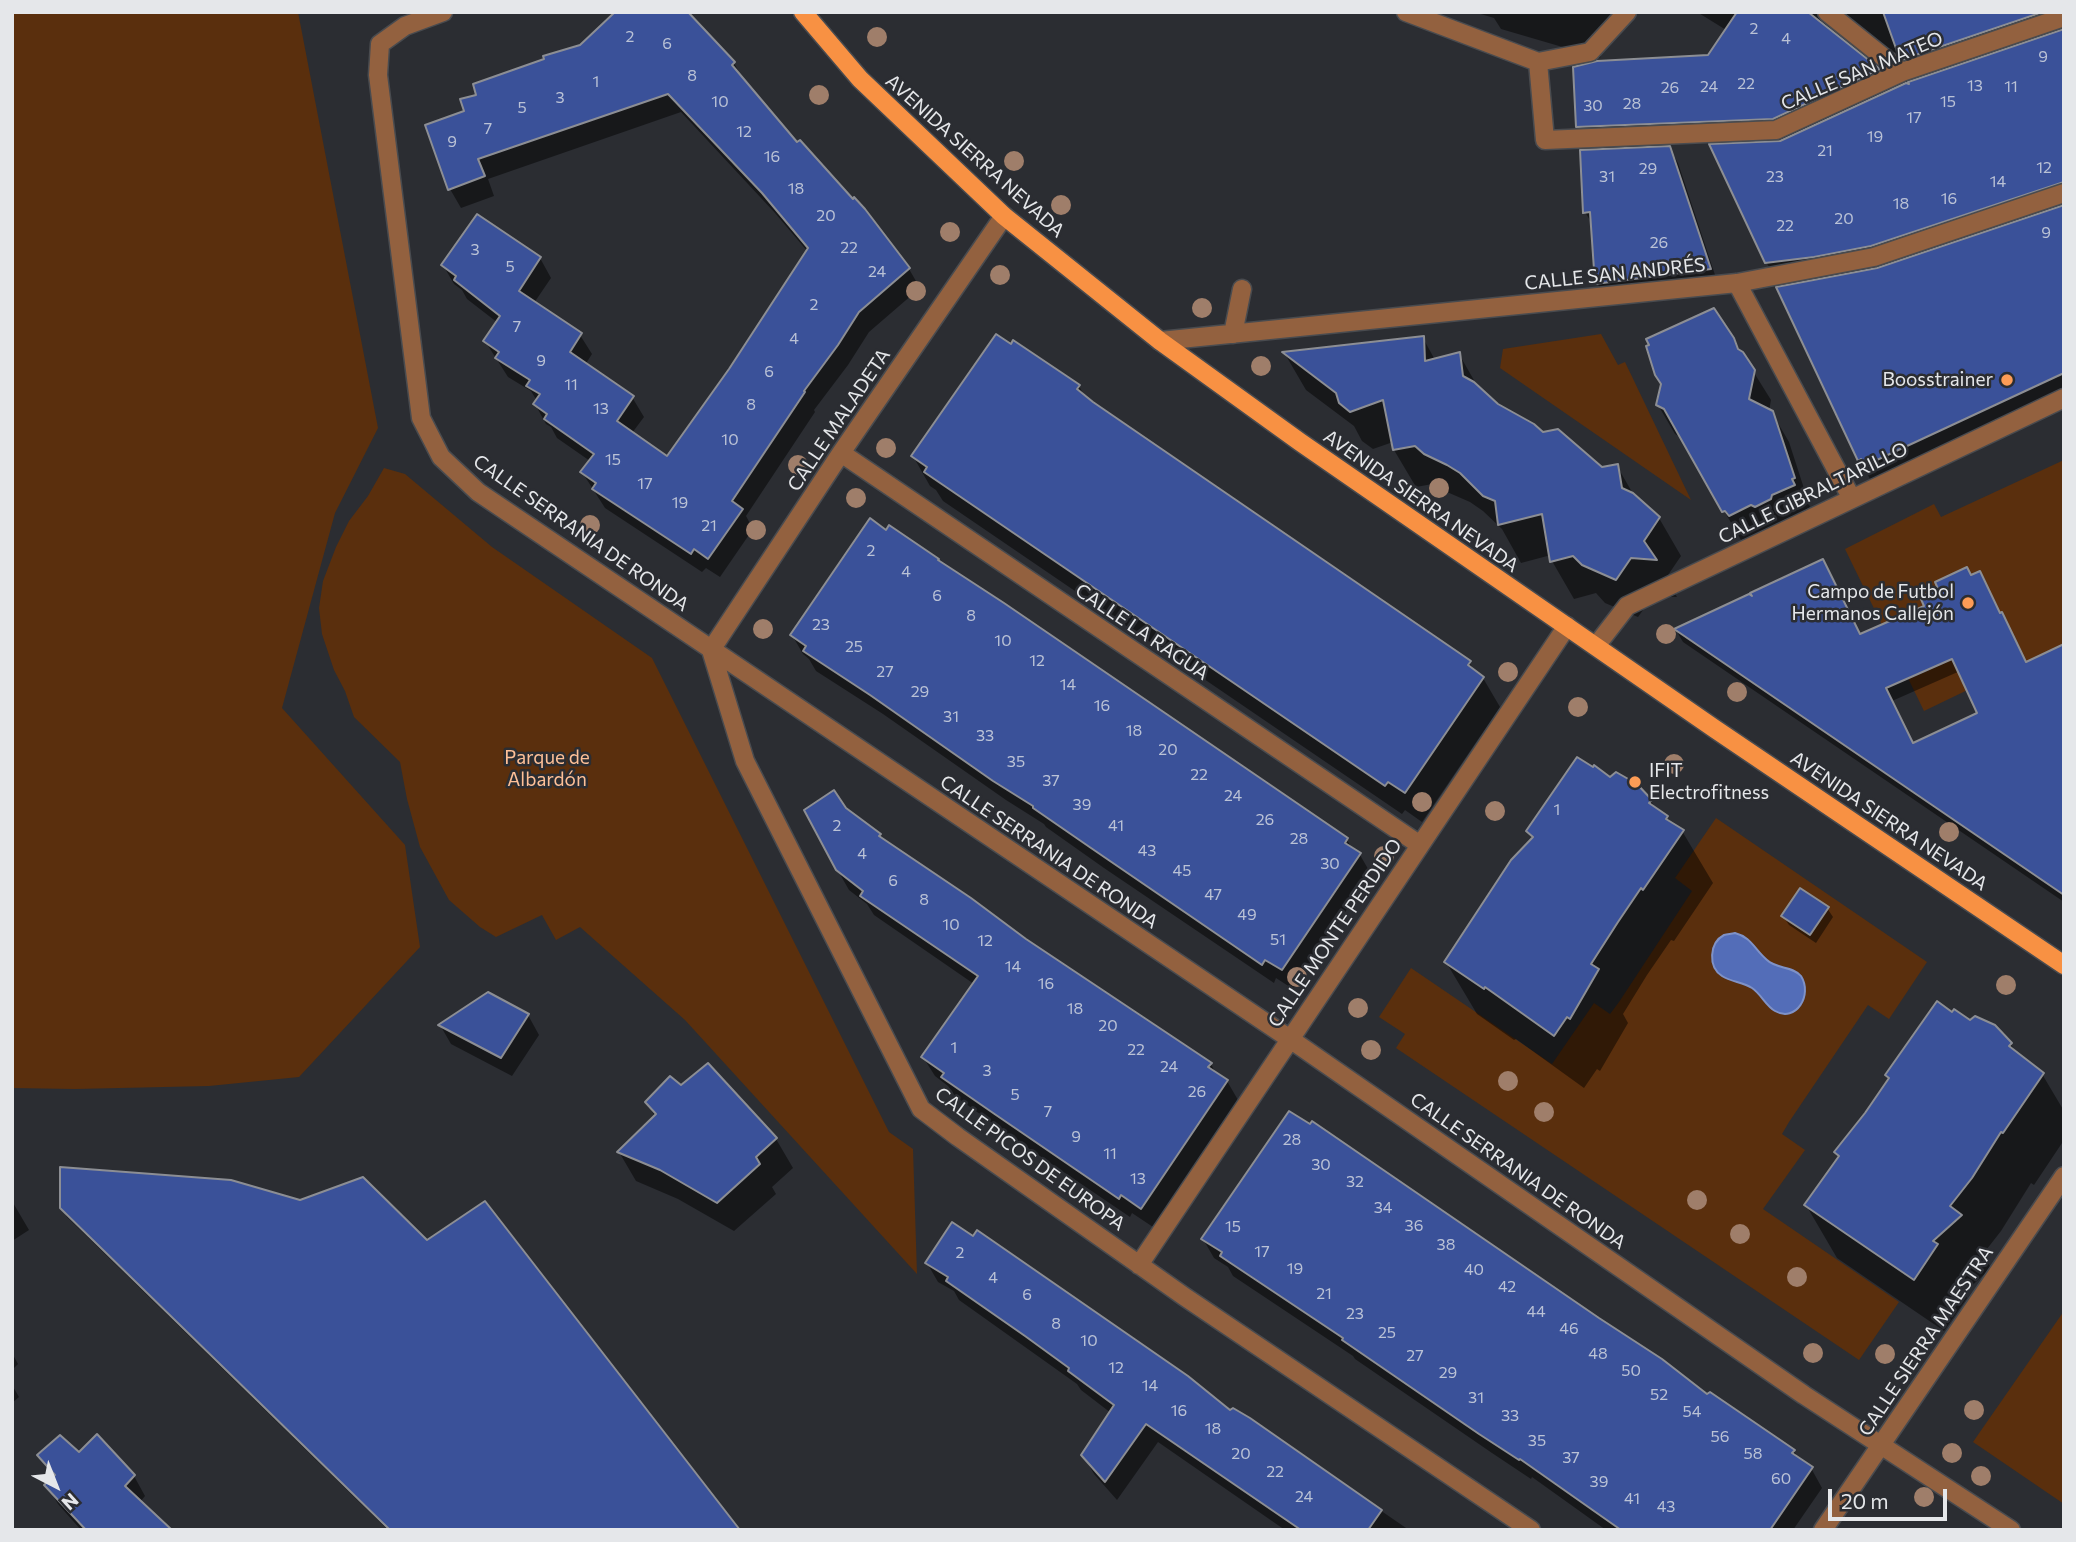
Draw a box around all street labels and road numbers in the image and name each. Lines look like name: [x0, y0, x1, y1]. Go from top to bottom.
street label: CALLE SAN MATEO: [1778, 27, 1946, 115]
street label: AVENIDA SIERRA NEVADA: [881, 70, 1069, 242]
street label: CALLE SAN ANDRÉS: [1524, 253, 1706, 295]
street label: CALLE MALADETA: [783, 344, 895, 496]
street label: AVENIDA SIERRA NEVADA: [1319, 425, 1523, 577]
street label: CALLE GIBRALTARILLO: [1715, 437, 1911, 549]
street label: CALLE SERRANIA DE RONDA: [469, 450, 693, 616]
street label: CALLE LA RAGUA: [1071, 579, 1213, 685]
street label: AVENIDA SIERRA NEVADA: [1786, 746, 1992, 896]
street label: CALLE SERRANIA DE RONDA: [936, 770, 1162, 934]
street label: CALLE MONTE PERDIDO: [1263, 834, 1407, 1032]
street label: CALLE PICOS DE EUROPA: [931, 1082, 1129, 1236]
street label: CALLE SERRANIA DE RONDA: [1406, 1088, 1630, 1254]
street label: CALLE SIERRA MAESTRA: [1854, 1242, 1998, 1440]

